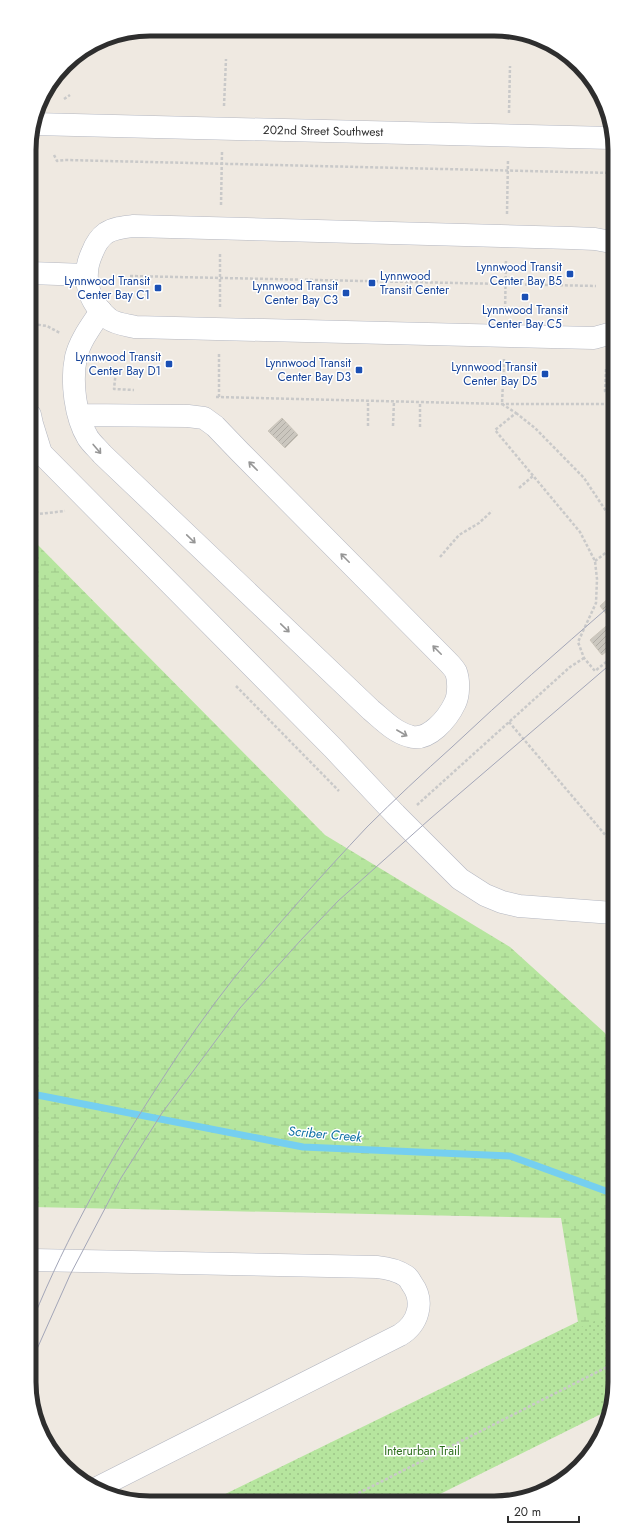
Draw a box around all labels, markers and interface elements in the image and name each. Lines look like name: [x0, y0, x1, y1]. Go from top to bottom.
street label: 202nd Street Southwest: [263, 121, 383, 141]
place label: Lynnwood Transit Center Bay B5: [476, 258, 562, 290]
place label: Lynnwood Transit Center: [380, 267, 450, 299]
marker: Lynnwood Transit Center Bay B5: [565, 269, 575, 279]
place label: Lynnwood Transit Center Bay C1: [64, 272, 150, 304]
place label: Lynnwood Transit Center Bay C3: [252, 277, 338, 309]
marker: Lynnwood Transit Center: [367, 278, 377, 288]
marker: Lynnwood Transit Center Bay C1: [153, 283, 163, 293]
marker: Lynnwood Transit Center Bay C3: [341, 288, 351, 298]
marker: Lynnwood Transit Center Bay C5: [520, 292, 530, 302]
place label: Lynnwood Transit Center Bay C5: [482, 301, 568, 333]
place label: Lynnwood Transit Center Bay D1: [75, 348, 161, 380]
place label: Lynnwood Transit Center Bay D3: [265, 354, 351, 386]
place label: Lynnwood Transit Center Bay D5: [451, 358, 537, 390]
marker: Lynnwood Transit Center Bay D1: [164, 359, 174, 369]
marker: Lynnwood Transit Center Bay D3: [354, 365, 364, 375]
marker: Lynnwood Transit Center Bay D5: [540, 369, 550, 379]
one-way arrow: [93, 444, 102, 454]
one-way arrow: [248, 461, 258, 471]
one-way arrow: [186, 534, 196, 544]
one-way arrow: [340, 553, 350, 563]
one-way arrow: [280, 624, 290, 633]
one-way arrow: [432, 645, 442, 655]
one-way arrow: [396, 729, 408, 737]
water label: Scriber Creek: [287, 1121, 363, 1147]
park label: Interurban Trail: [384, 1442, 460, 1460]
scale bar: [508, 1498, 579, 1524]
text: 20 m: [514, 1503, 541, 1521]

